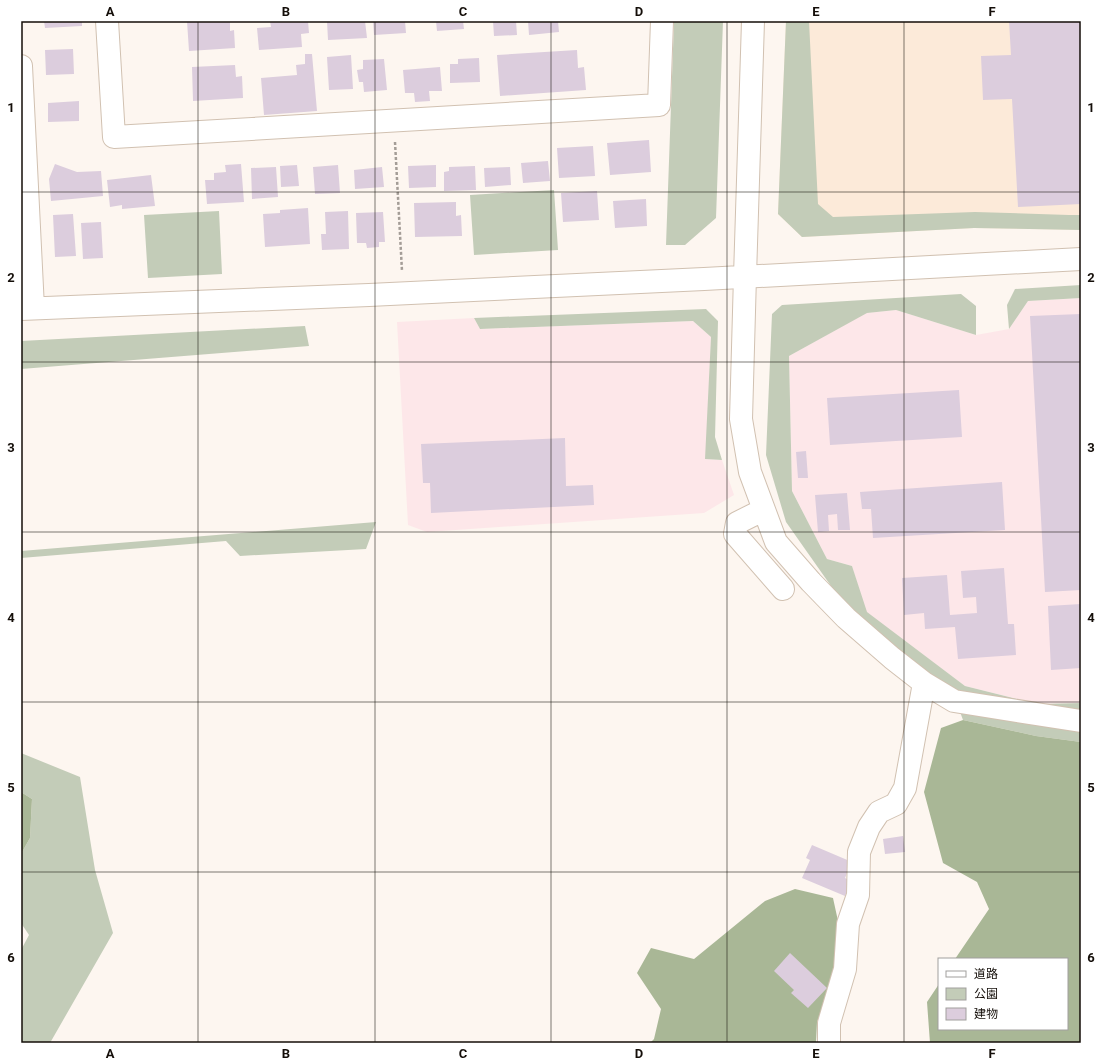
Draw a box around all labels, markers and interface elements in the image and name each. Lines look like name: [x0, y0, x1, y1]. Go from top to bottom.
text: A: [106, 4, 115, 19]
text: B: [282, 4, 290, 19]
text: C: [459, 4, 468, 19]
text: D: [635, 4, 643, 19]
text: E: [812, 4, 820, 19]
text: F: [988, 4, 996, 19]
text: 1: [7, 100, 15, 115]
text: 1: [1087, 100, 1095, 115]
text: 2: [7, 270, 15, 285]
text: 2: [1087, 270, 1095, 285]
text: 3: [7, 440, 15, 455]
text: 3: [1087, 440, 1095, 455]
text: 4: [7, 610, 15, 625]
text: 4: [1087, 610, 1095, 625]
text: 5: [7, 780, 15, 795]
text: 5: [1087, 780, 1095, 795]
text: 6: [7, 950, 15, 965]
text: 6: [1087, 950, 1095, 965]
legend: [938, 958, 1068, 1030]
text: 道路: [974, 967, 998, 981]
text: 公園: [974, 987, 998, 1001]
text: 建物: [974, 1007, 998, 1021]
text: A: [106, 1046, 115, 1061]
text: B: [282, 1046, 290, 1061]
text: C: [459, 1046, 468, 1061]
text: D: [635, 1046, 643, 1061]
text: E: [812, 1046, 820, 1061]
text: F: [988, 1046, 996, 1061]

